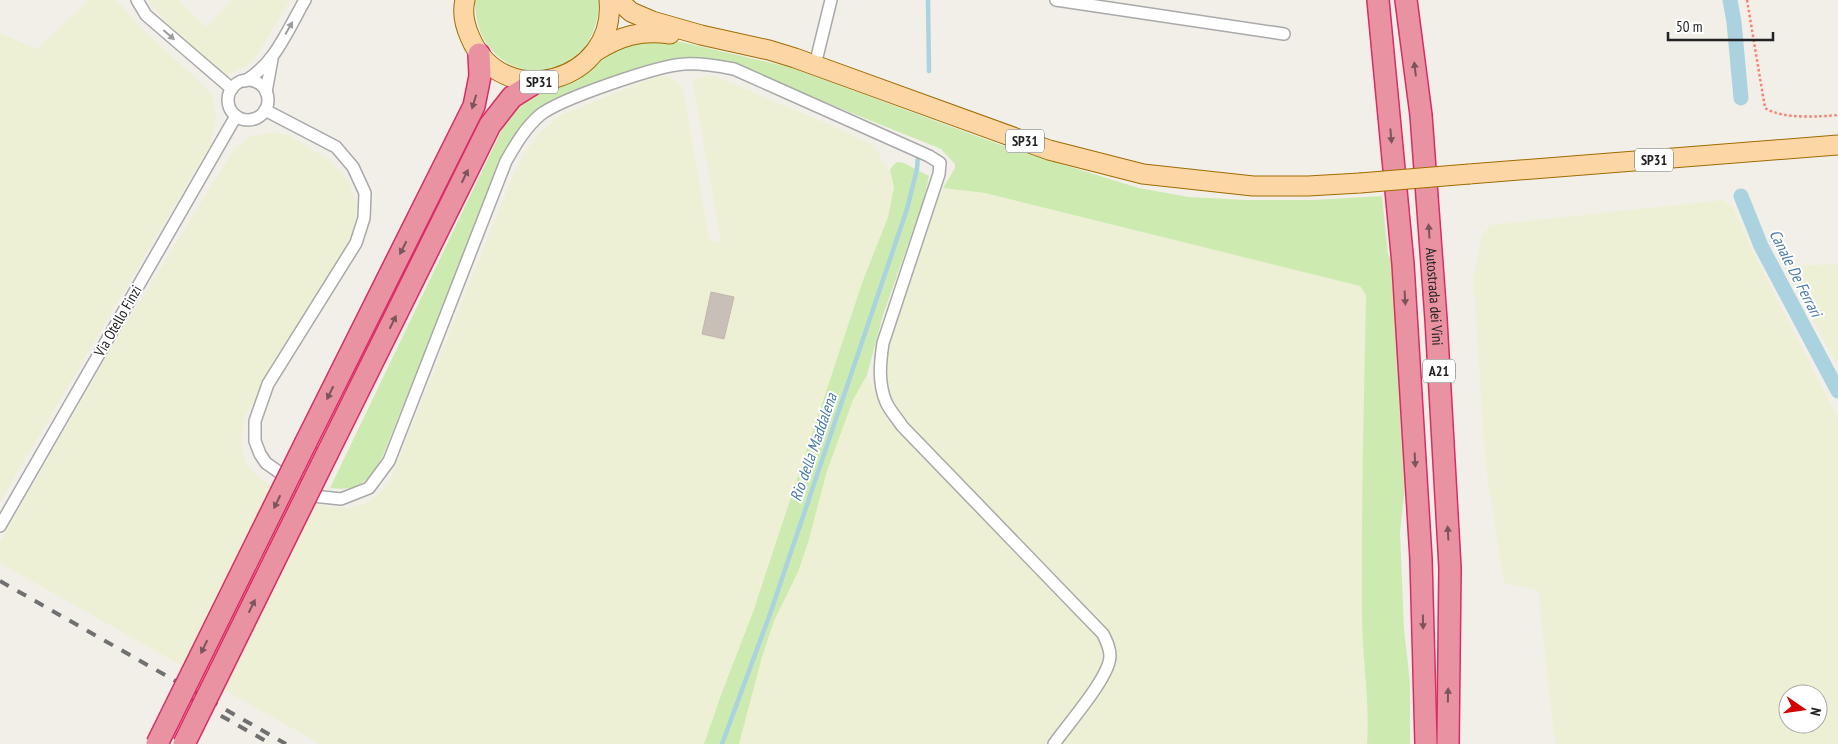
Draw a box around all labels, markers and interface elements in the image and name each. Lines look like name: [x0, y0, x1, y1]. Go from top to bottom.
scale bar: [1668, 10, 1773, 42]
text: 50 m: [1676, 17, 1702, 36]
one-way arrow: [285, 20, 293, 35]
one-way arrow: [163, 30, 176, 41]
one-way arrow: [1411, 61, 1419, 77]
road number: SP31: [520, 70, 558, 94]
one-way arrow: [470, 95, 478, 110]
one-way arrow: [1388, 128, 1396, 144]
road number: SP31: [1006, 130, 1044, 152]
road number: SP31: [1635, 148, 1673, 172]
one-way arrow: [461, 169, 469, 183]
one-way arrow: [1425, 223, 1433, 239]
water label: Canale De Ferrari: [1765, 226, 1828, 322]
one-way arrow: [399, 241, 407, 255]
street label: Autostrada dei Vini: [1422, 247, 1447, 346]
street label: Via Otello Finzi: [89, 282, 146, 361]
one-way arrow: [1402, 290, 1410, 306]
one-way arrow: [389, 314, 397, 329]
road number: A21: [1423, 360, 1455, 382]
one-way arrow: [326, 386, 334, 401]
water label: Rio della Maddalena: [785, 389, 841, 504]
one-way arrow: [1412, 452, 1420, 468]
one-way arrow: [273, 494, 281, 509]
one-way arrow: [1443, 525, 1451, 541]
one-way arrow: [248, 599, 256, 613]
one-way arrow: [1419, 614, 1427, 630]
one-way arrow: [200, 640, 208, 654]
north arrow: [1778, 684, 1828, 734]
one-way arrow: [1444, 687, 1452, 703]
text: N: [1806, 706, 1825, 718]

